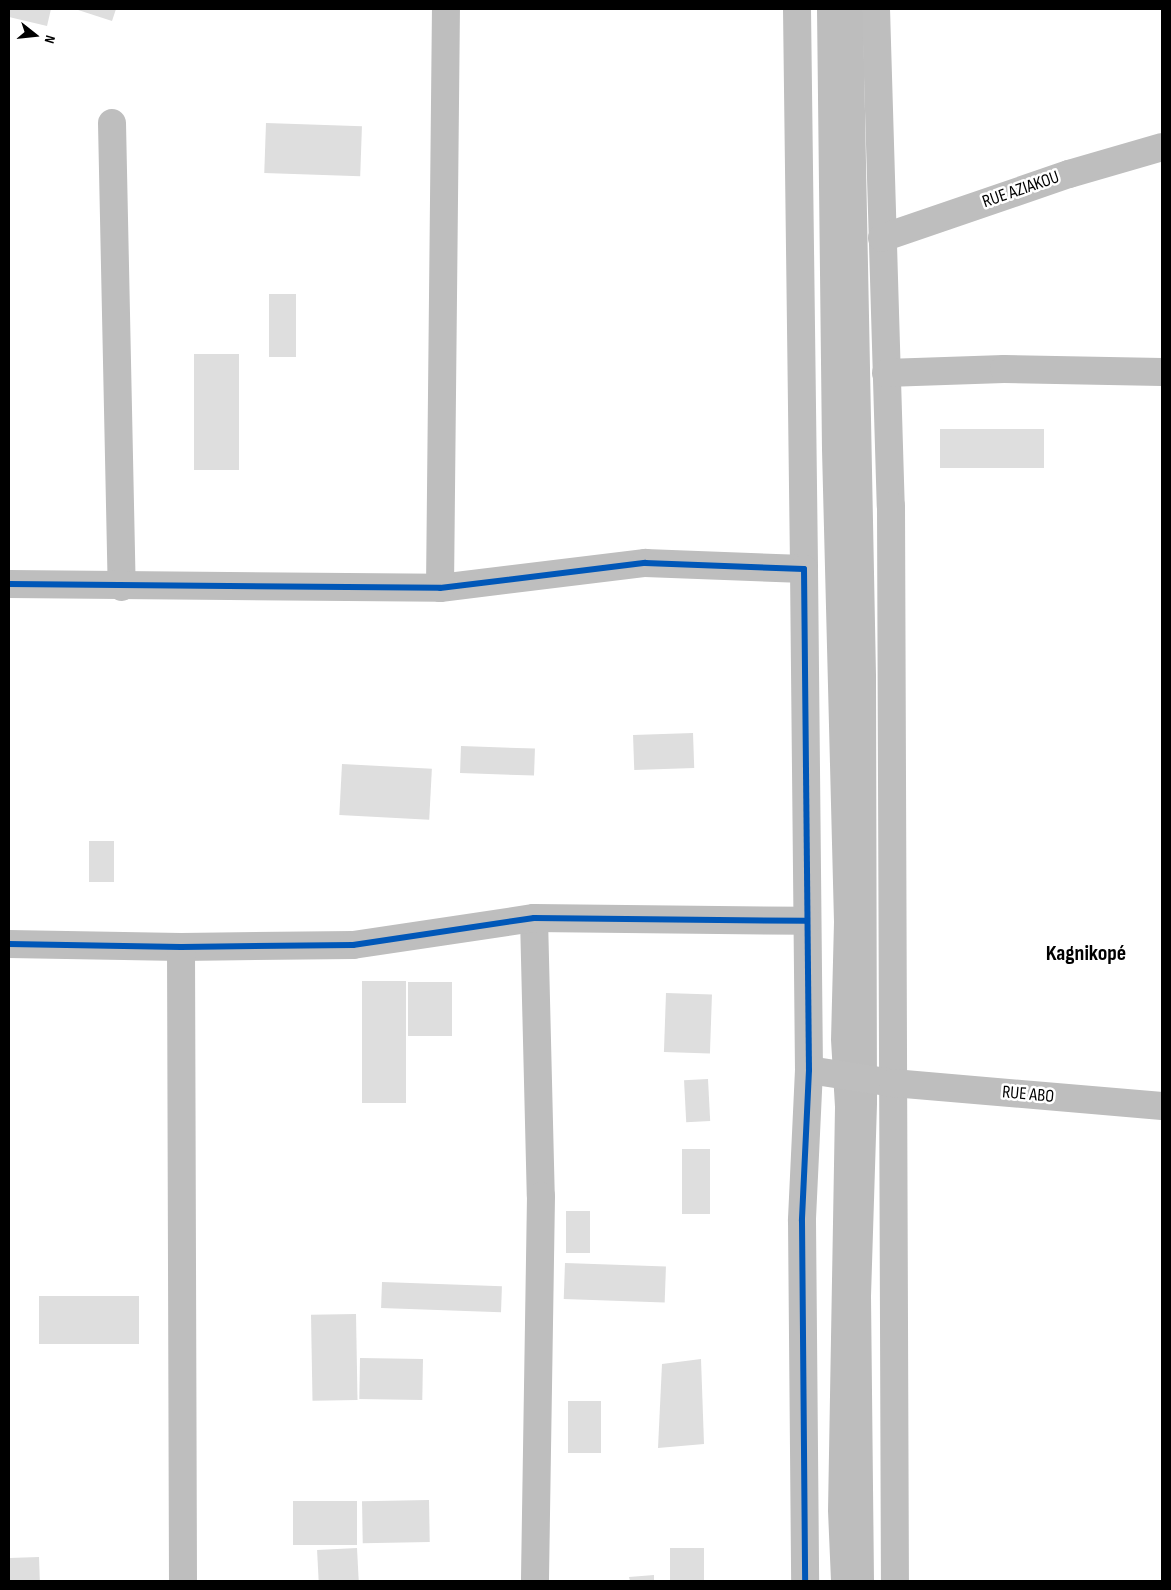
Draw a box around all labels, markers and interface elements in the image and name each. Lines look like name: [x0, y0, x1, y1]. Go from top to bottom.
north arrow: [10, 10, 60, 60]
text: N: [41, 33, 59, 45]
street label: RUE AZIAKOU: [980, 167, 1062, 213]
district label: Kagnikopé: [1046, 941, 1126, 967]
street label: RUE ABO: [1001, 1082, 1055, 1108]

